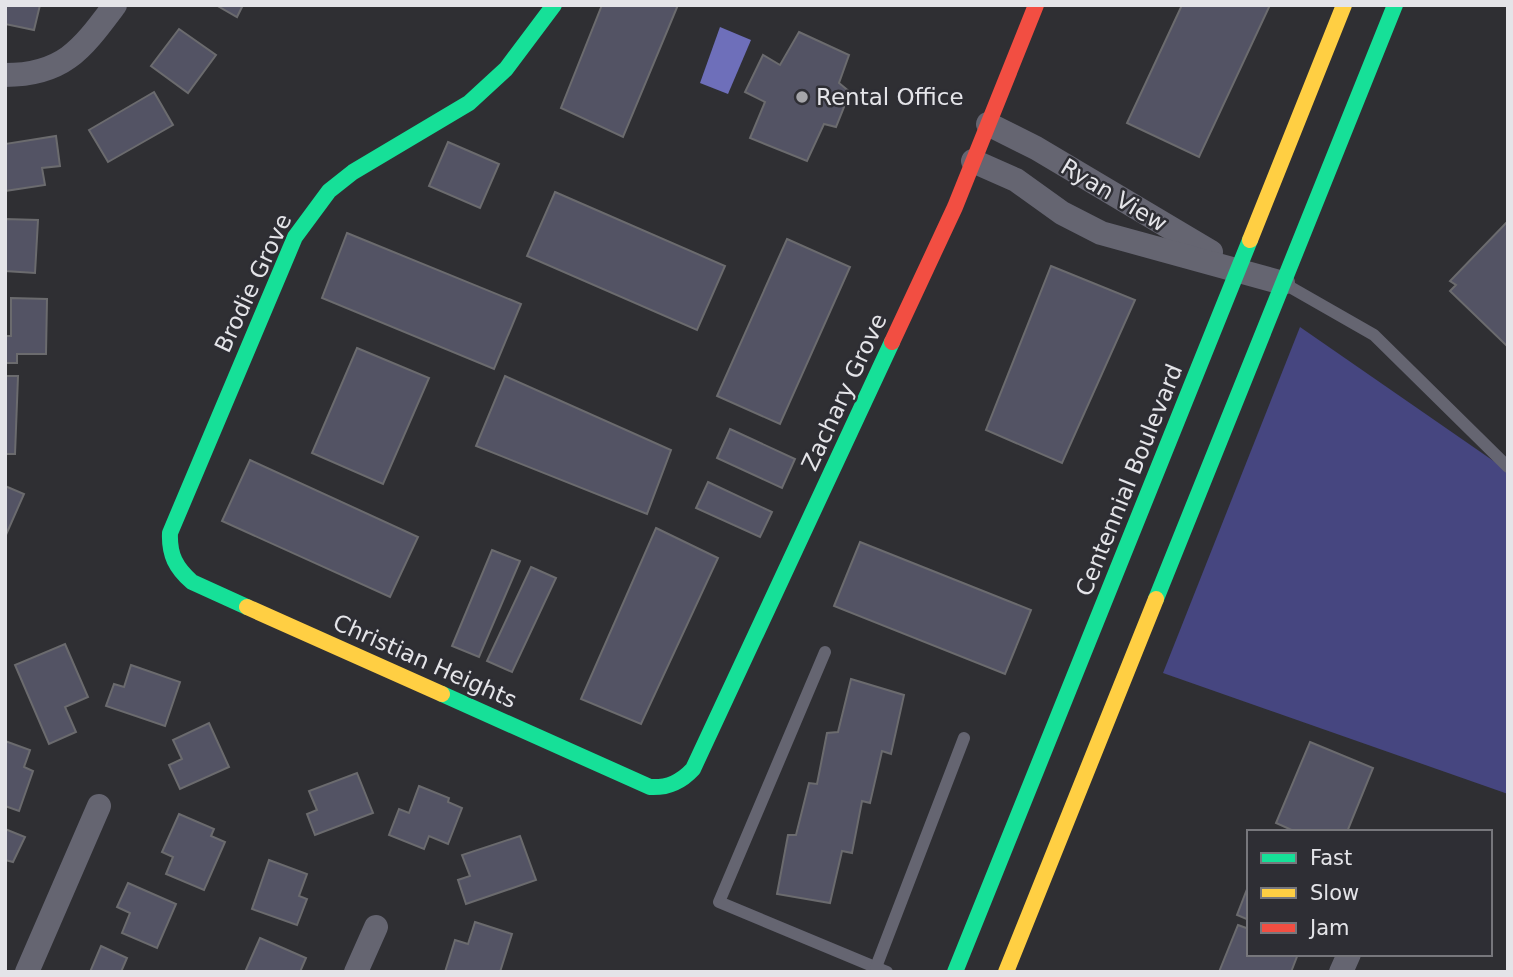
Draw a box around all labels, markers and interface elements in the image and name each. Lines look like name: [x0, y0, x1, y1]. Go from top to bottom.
place label: Rental Office: [816, 84, 964, 110]
marker: Rental Office: [794, 89, 810, 105]
street label: Ryan View: [1056, 153, 1172, 237]
street label: Brodie Grove: [210, 210, 296, 356]
street label: Zachary Grove: [796, 309, 892, 475]
street label: Centennial Boulevard: [1071, 360, 1187, 600]
street label: Christian Heights: [329, 609, 521, 713]
legend: [1247, 830, 1492, 956]
text: Fast: [1310, 846, 1352, 870]
text: Slow: [1310, 881, 1359, 905]
text: Jam: [1308, 916, 1350, 940]

